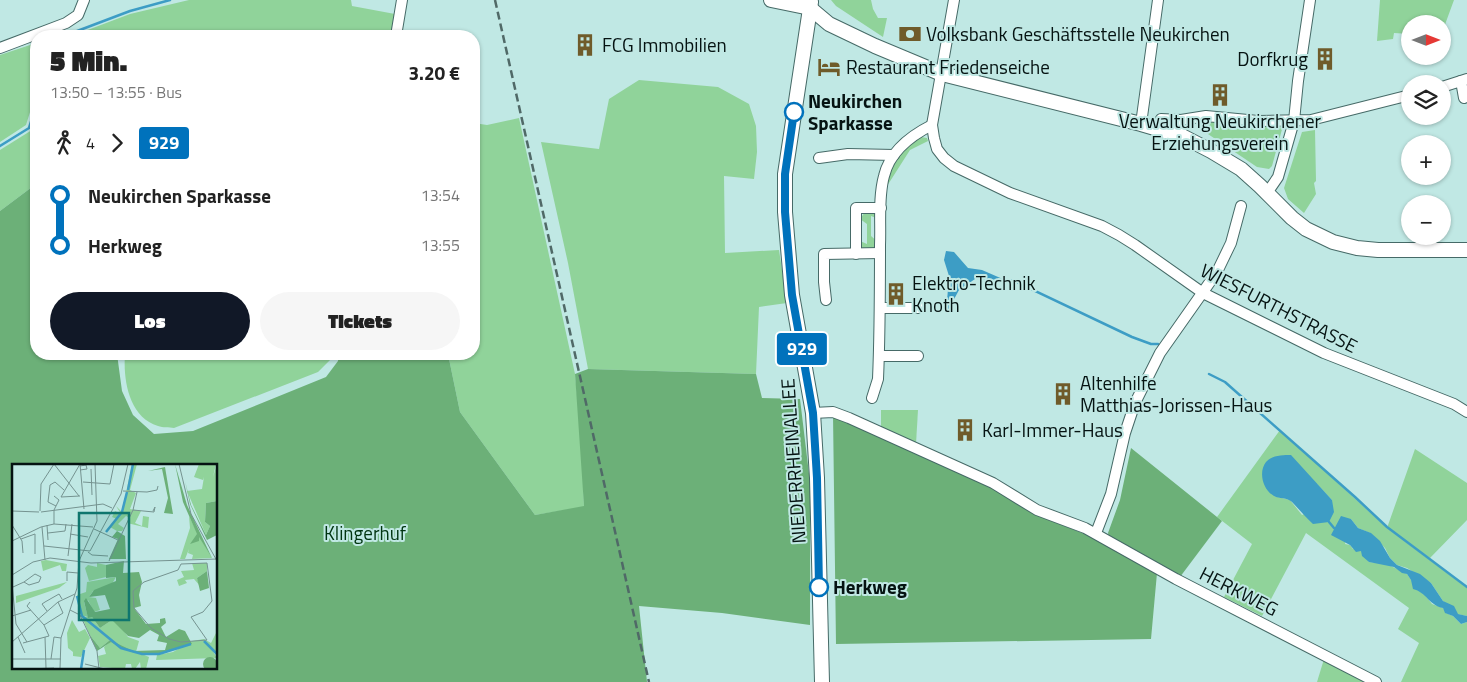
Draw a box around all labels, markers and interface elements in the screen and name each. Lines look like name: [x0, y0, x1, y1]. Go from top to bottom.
north arrow: [1401, 15, 1451, 65]
map controls: [1401, 15, 1451, 245]
place label: Volksbank Geschäftsstelle Neukirchen: [926, 19, 1230, 48]
bank icon: Volksbank Geschäftsstelle Neukirchen: [897, 21, 923, 47]
place label: FCG Immobilien: [602, 30, 727, 59]
building icon: FCG Immobilien: [572, 32, 598, 58]
text: 5 Min.: [50, 39, 127, 82]
place label: Dorfkrug: [1237, 44, 1308, 73]
building icon: Dorfkrug: [1312, 46, 1338, 72]
place label: Restaurant Friedenseiche: [846, 52, 1050, 81]
hotel icon: Restaurant Friedenseiche: [816, 54, 842, 80]
text: 3.20 €: [408, 58, 460, 87]
button: layers: [1401, 75, 1451, 125]
text: 13:50 – 13:55 · Bus: [50, 80, 182, 104]
building icon: Verwaltung Neukirchener Erziehungsverein: [1207, 82, 1233, 108]
place label: Neukirchen Sparkasse: [808, 86, 902, 137]
marker: Neukirchen Sparkasse: [784, 102, 804, 122]
place label: Verwaltung Neukirchener Erziehungsverein: [1119, 106, 1322, 157]
icon: walk: [50, 129, 78, 157]
icon: forward: [103, 129, 131, 157]
text: 929: [149, 129, 179, 156]
text: 4: [86, 131, 95, 155]
button: +: [1401, 135, 1451, 185]
text: Neukirchen Sparkasse: [88, 181, 271, 210]
text: 13:54: [421, 183, 460, 207]
button: −: [1401, 195, 1451, 245]
text: Herkweg: [88, 231, 162, 260]
text: 13:55: [421, 233, 460, 257]
street label: WIESFURTHSTRASSE: [1196, 255, 1363, 360]
place label: Elektro-Technik Knoth: [912, 268, 1036, 319]
building icon: Elektro-Technik Knoth: [883, 281, 909, 307]
button: Los: [50, 292, 250, 350]
button: Tickets: [260, 292, 460, 350]
line badge: 929: [773, 333, 831, 365]
text: 929: [787, 335, 817, 362]
place label: Altenhilfe Matthias-Jorissen-Haus: [1080, 368, 1273, 419]
street label: NIEDERRHEINALLEE: [772, 377, 813, 545]
building icon: Altenhilfe Matthias-Jorissen-Haus: [1050, 381, 1076, 407]
place label: Karl-Immer-Haus: [982, 415, 1123, 444]
building icon: Karl-Immer-Haus: [952, 417, 978, 443]
inset map: [12, 464, 218, 670]
park label: Klingerhuf: [324, 518, 407, 547]
street label: HERKWEG: [1195, 558, 1284, 623]
place label: Herkweg: [833, 572, 907, 601]
marker: Herkweg: [809, 577, 829, 597]

